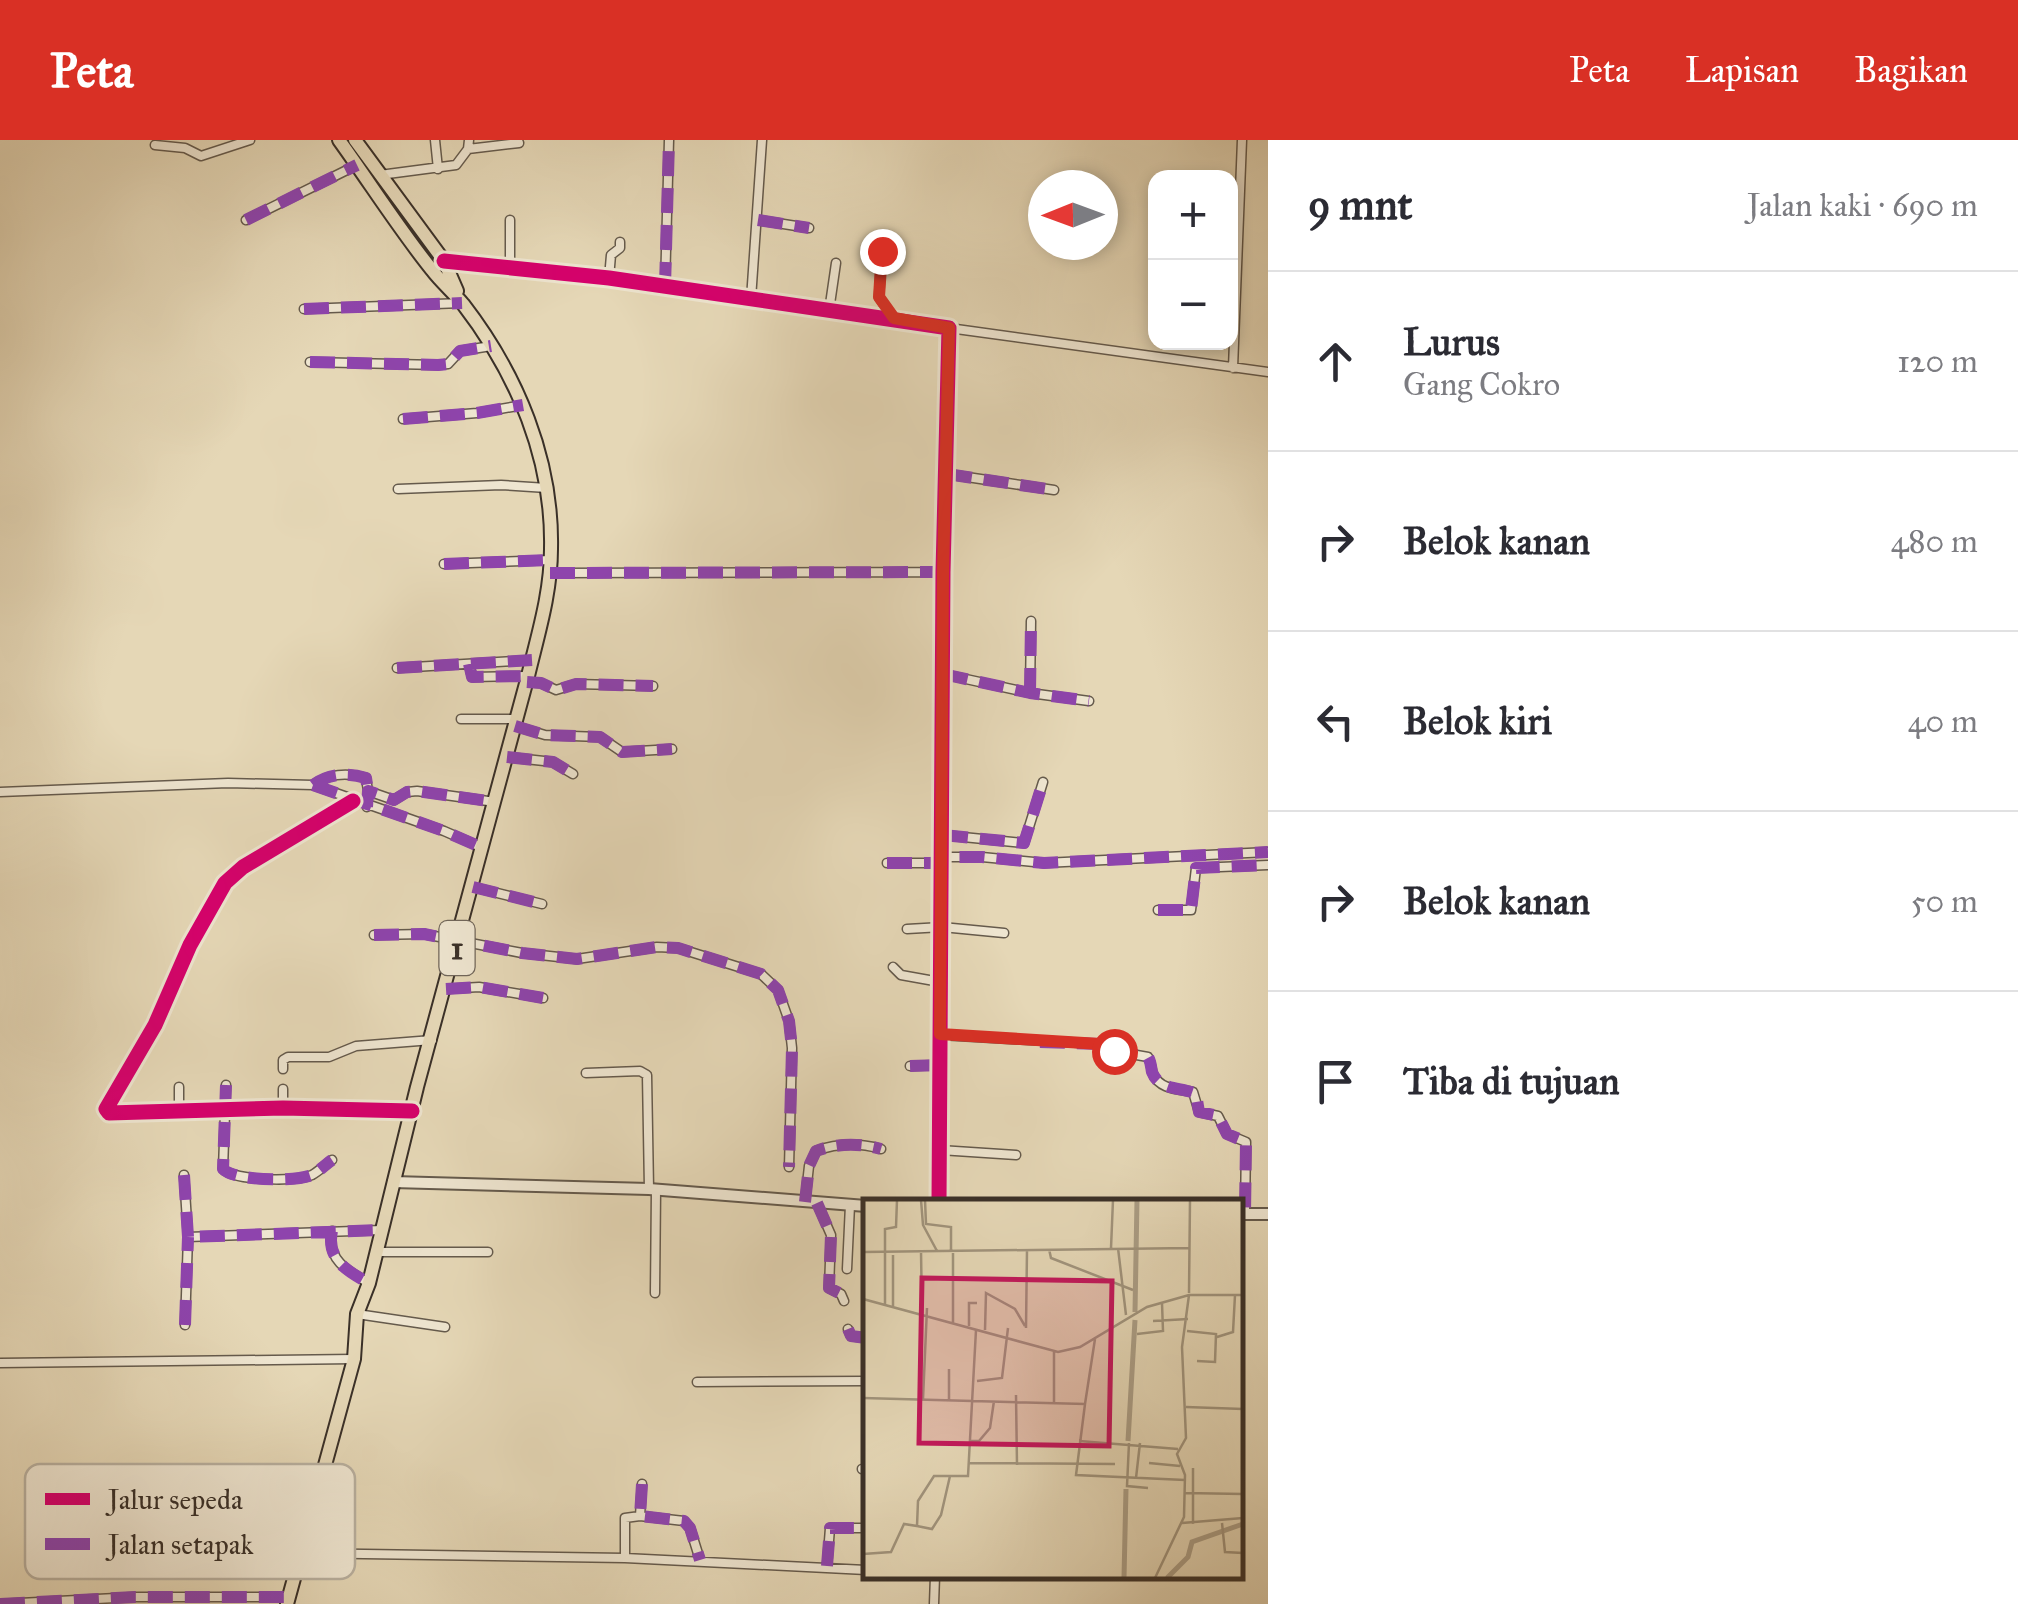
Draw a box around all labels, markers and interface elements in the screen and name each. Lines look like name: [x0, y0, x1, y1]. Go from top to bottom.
text: Peta: [50, 41, 134, 100]
text: Peta: [1569, 49, 1630, 92]
text: Lapisan: [1685, 49, 1799, 92]
text: Bagikan: [1854, 49, 1968, 92]
north arrow: [1028, 170, 1118, 260]
map controls: [1148, 170, 1238, 350]
button: +: [1148, 170, 1238, 260]
text: 9 mnt: [1308, 179, 1412, 231]
text: Jalan kaki · 690 m: [1747, 186, 1978, 225]
route end: [860, 229, 906, 275]
button: −: [1148, 260, 1238, 350]
text: Lurus: [1403, 319, 1500, 365]
icon: ahead: [1308, 334, 1363, 389]
text: 120 m: [1897, 342, 1978, 381]
text: Gang Cokro: [1403, 365, 1560, 404]
icon: right: [1308, 514, 1363, 569]
text: Belok kanan: [1403, 518, 1590, 564]
text: 480 m: [1891, 522, 1978, 561]
icon: left: [1308, 694, 1363, 749]
text: Belok kiri: [1403, 698, 1552, 744]
text: 40 m: [1908, 702, 1978, 741]
icon: right: [1308, 874, 1363, 929]
text: Belok kanan: [1403, 878, 1590, 924]
text: 50 m: [1911, 882, 1978, 921]
road number: 1: [440, 921, 474, 975]
route start: [1092, 1029, 1138, 1075]
icon: arrive: [1308, 1054, 1363, 1109]
text: Tiba di tujuan: [1403, 1058, 1620, 1104]
inset map: [863, 1199, 1243, 1579]
legend: [25, 1464, 355, 1579]
text: Jalur sepeda: [105, 1482, 243, 1517]
text: Jalan setapak: [105, 1527, 254, 1562]

